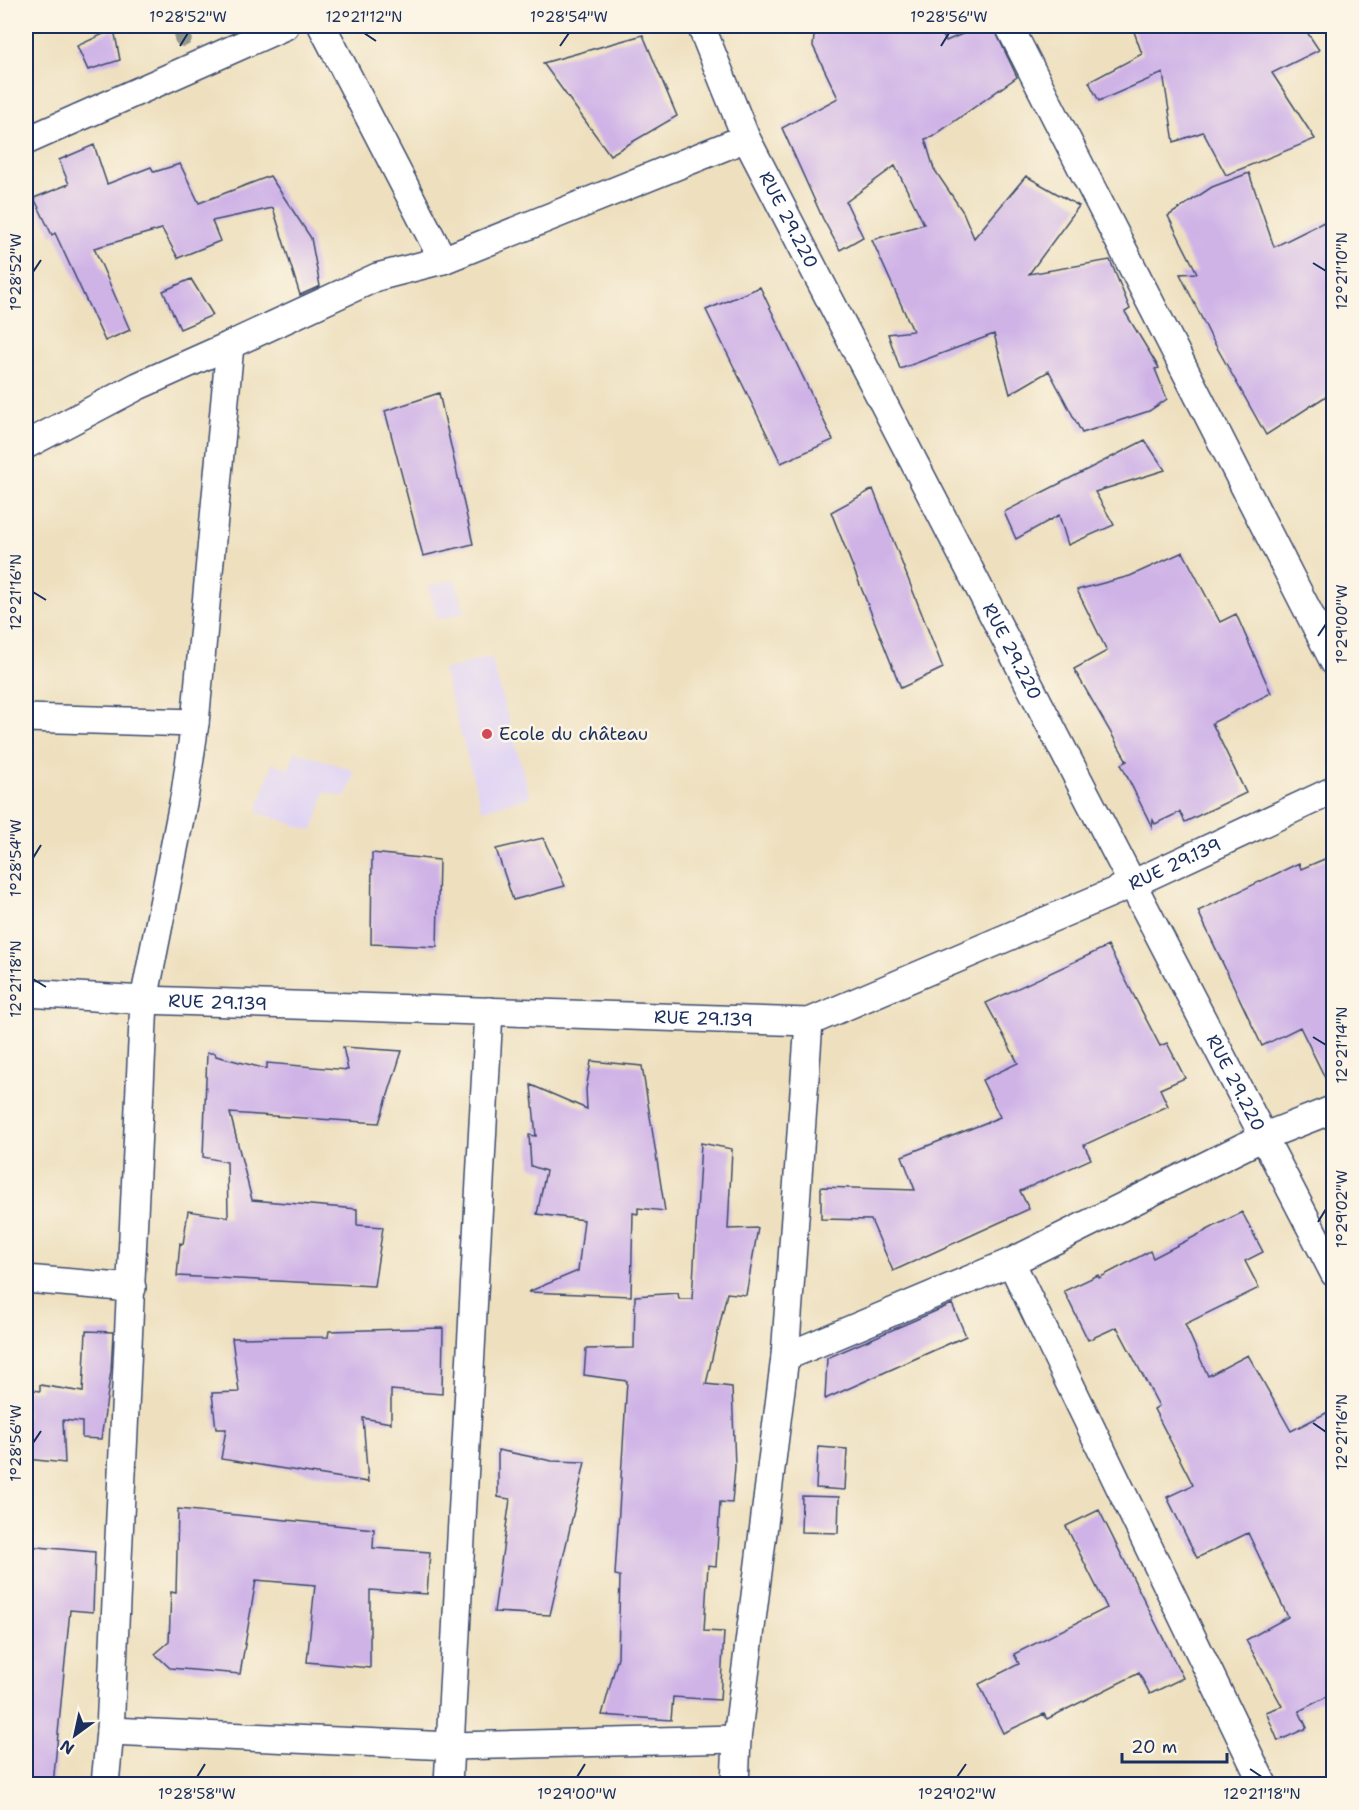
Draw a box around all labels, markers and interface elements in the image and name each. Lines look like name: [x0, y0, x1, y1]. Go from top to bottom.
text: 1°28'52"W: [149, 7, 227, 27]
text: 12°21'12"N: [326, 7, 402, 27]
text: 1°28'54"W: [530, 7, 608, 27]
text: 1°28'56"W: [910, 7, 988, 27]
street label: RUE 29.220: [753, 167, 823, 272]
text: 12°21'10"N: [1332, 232, 1352, 310]
text: 1°28'52"W: [6, 233, 26, 311]
text: 12°21'16"N: [6, 554, 26, 630]
text: 1°29'00"W: [1332, 584, 1352, 664]
street label: RUE 29.220: [977, 599, 1047, 704]
place label: Ecole du château: [499, 722, 648, 746]
marker: Ecole du château: [480, 727, 494, 741]
text: 1°28'54"W: [6, 819, 26, 897]
street label: RUE 29.139: [1125, 832, 1225, 896]
text: 12°21'18"N: [6, 940, 26, 1018]
street label: RUE 29.139: [168, 989, 268, 1016]
street label: RUE 29.139: [653, 1005, 754, 1032]
text: 12°21'14"N: [1332, 1006, 1352, 1084]
street label: RUE 29.220: [1201, 1031, 1271, 1135]
text: 1°29'02"W: [1332, 1170, 1352, 1248]
text: 12°21'16"N: [1332, 1394, 1352, 1470]
text: 1°28'56"W: [6, 1404, 26, 1482]
north arrow: [45, 1705, 105, 1765]
scale bar: [1122, 1726, 1227, 1764]
text: N: [56, 1735, 78, 1759]
text: 20 m: [1131, 1735, 1177, 1759]
text: 1°28'58"W: [158, 1784, 236, 1804]
text: 1°29'00"W: [537, 1784, 617, 1804]
text: 1°29'02"W: [918, 1784, 996, 1804]
text: 12°21'18"N: [1223, 1784, 1301, 1804]

